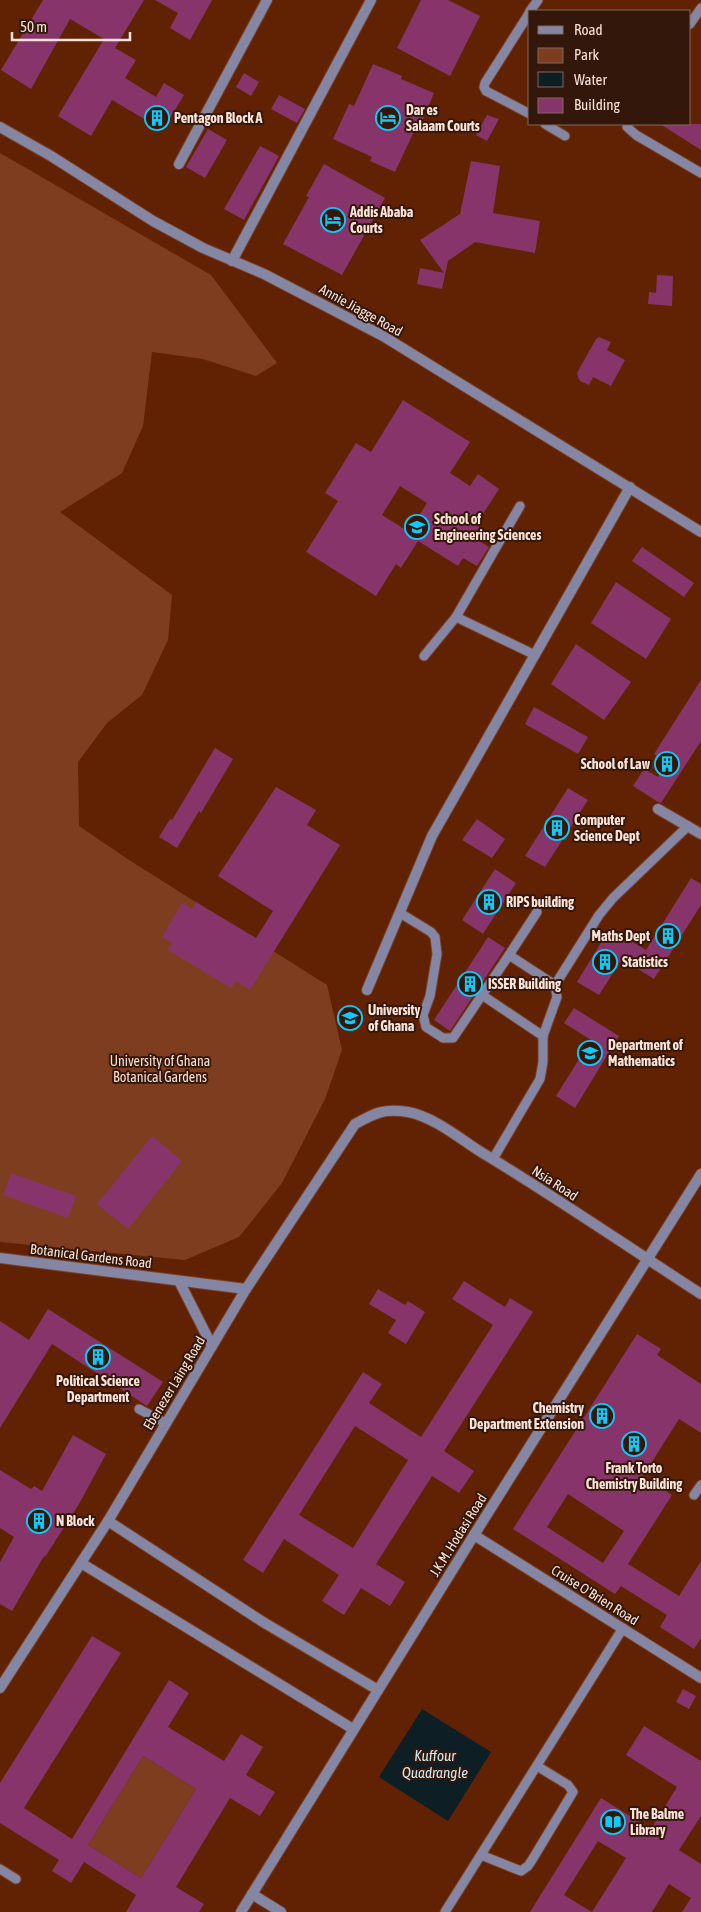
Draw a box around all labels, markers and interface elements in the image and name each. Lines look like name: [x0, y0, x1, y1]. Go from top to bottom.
scale bar: [12, 10, 130, 42]
legend: [528, 10, 691, 125]
text: 50 m: [20, 18, 47, 35]
text: Road: [574, 21, 603, 38]
text: Park: [574, 46, 599, 63]
text: Water: [574, 71, 607, 88]
text: Building: [574, 96, 620, 113]
place label: Dar es Salaam Courts: [406, 102, 480, 134]
building icon: Pentagon Block A: [144, 105, 170, 131]
hotel icon: Dar es Salaam Courts: [375, 105, 401, 131]
place label: Pentagon Block A: [174, 110, 262, 126]
place label: Addis Ababa Courts: [349, 204, 414, 236]
hotel icon: Addis Ababa Courts: [320, 207, 346, 233]
street label: Annie Jiagge Road: [317, 281, 405, 339]
place label: School of Engineering Sciences: [434, 511, 541, 543]
school or university icon: School of Engineering Sciences: [404, 514, 430, 540]
building icon: School of Law: [654, 751, 680, 777]
place label: School of Law: [581, 756, 651, 772]
place label: Computer Science Dept: [574, 812, 640, 844]
building icon: Computer Science Dept: [544, 815, 570, 841]
building icon: RIPS building: [476, 889, 502, 915]
place label: RIPS building: [506, 894, 575, 910]
building icon: Maths Dept: [655, 923, 681, 949]
place label: Maths Dept: [592, 928, 650, 944]
building icon: Statistics: [592, 949, 618, 975]
place label: Statistics: [622, 954, 668, 970]
building icon: ISSER Building: [457, 971, 483, 997]
place label: ISSER Building: [488, 976, 562, 992]
place label: University of Ghana: [368, 1002, 421, 1034]
school or university icon: University of Ghana: [337, 1005, 363, 1031]
place label: Department of Mathematics: [608, 1037, 683, 1069]
school or university icon: Department of Mathematics: [577, 1040, 603, 1066]
park label: University of Ghana Botanical Gardens: [110, 1053, 210, 1085]
street label: Nsia Road: [529, 1162, 581, 1204]
street label: Botanical Gardens Road: [29, 1241, 153, 1271]
street label: Ebenezer Laing Road: [140, 1333, 208, 1433]
building icon: Political Science Department: [85, 1344, 111, 1370]
place label: Political Science Department: [56, 1373, 140, 1405]
place label: Chemistry Department Extension: [469, 1400, 584, 1432]
building icon: Chemistry Department Extension: [589, 1403, 615, 1429]
building icon: Frank Torto Chemistry Building: [621, 1431, 647, 1457]
place label: Frank Torto Chemistry Building: [586, 1460, 683, 1492]
street label: J.K.M. Hodasi Road: [426, 1491, 490, 1579]
building icon: N Block: [26, 1508, 52, 1534]
place label: N Block: [56, 1513, 95, 1529]
street label: Cruise O'Brien Road: [548, 1562, 642, 1628]
water label: Kuffour Quadrangle: [402, 1747, 468, 1781]
place label: The Balme Library: [630, 1806, 684, 1838]
library icon: The Balme Library: [600, 1809, 626, 1835]

